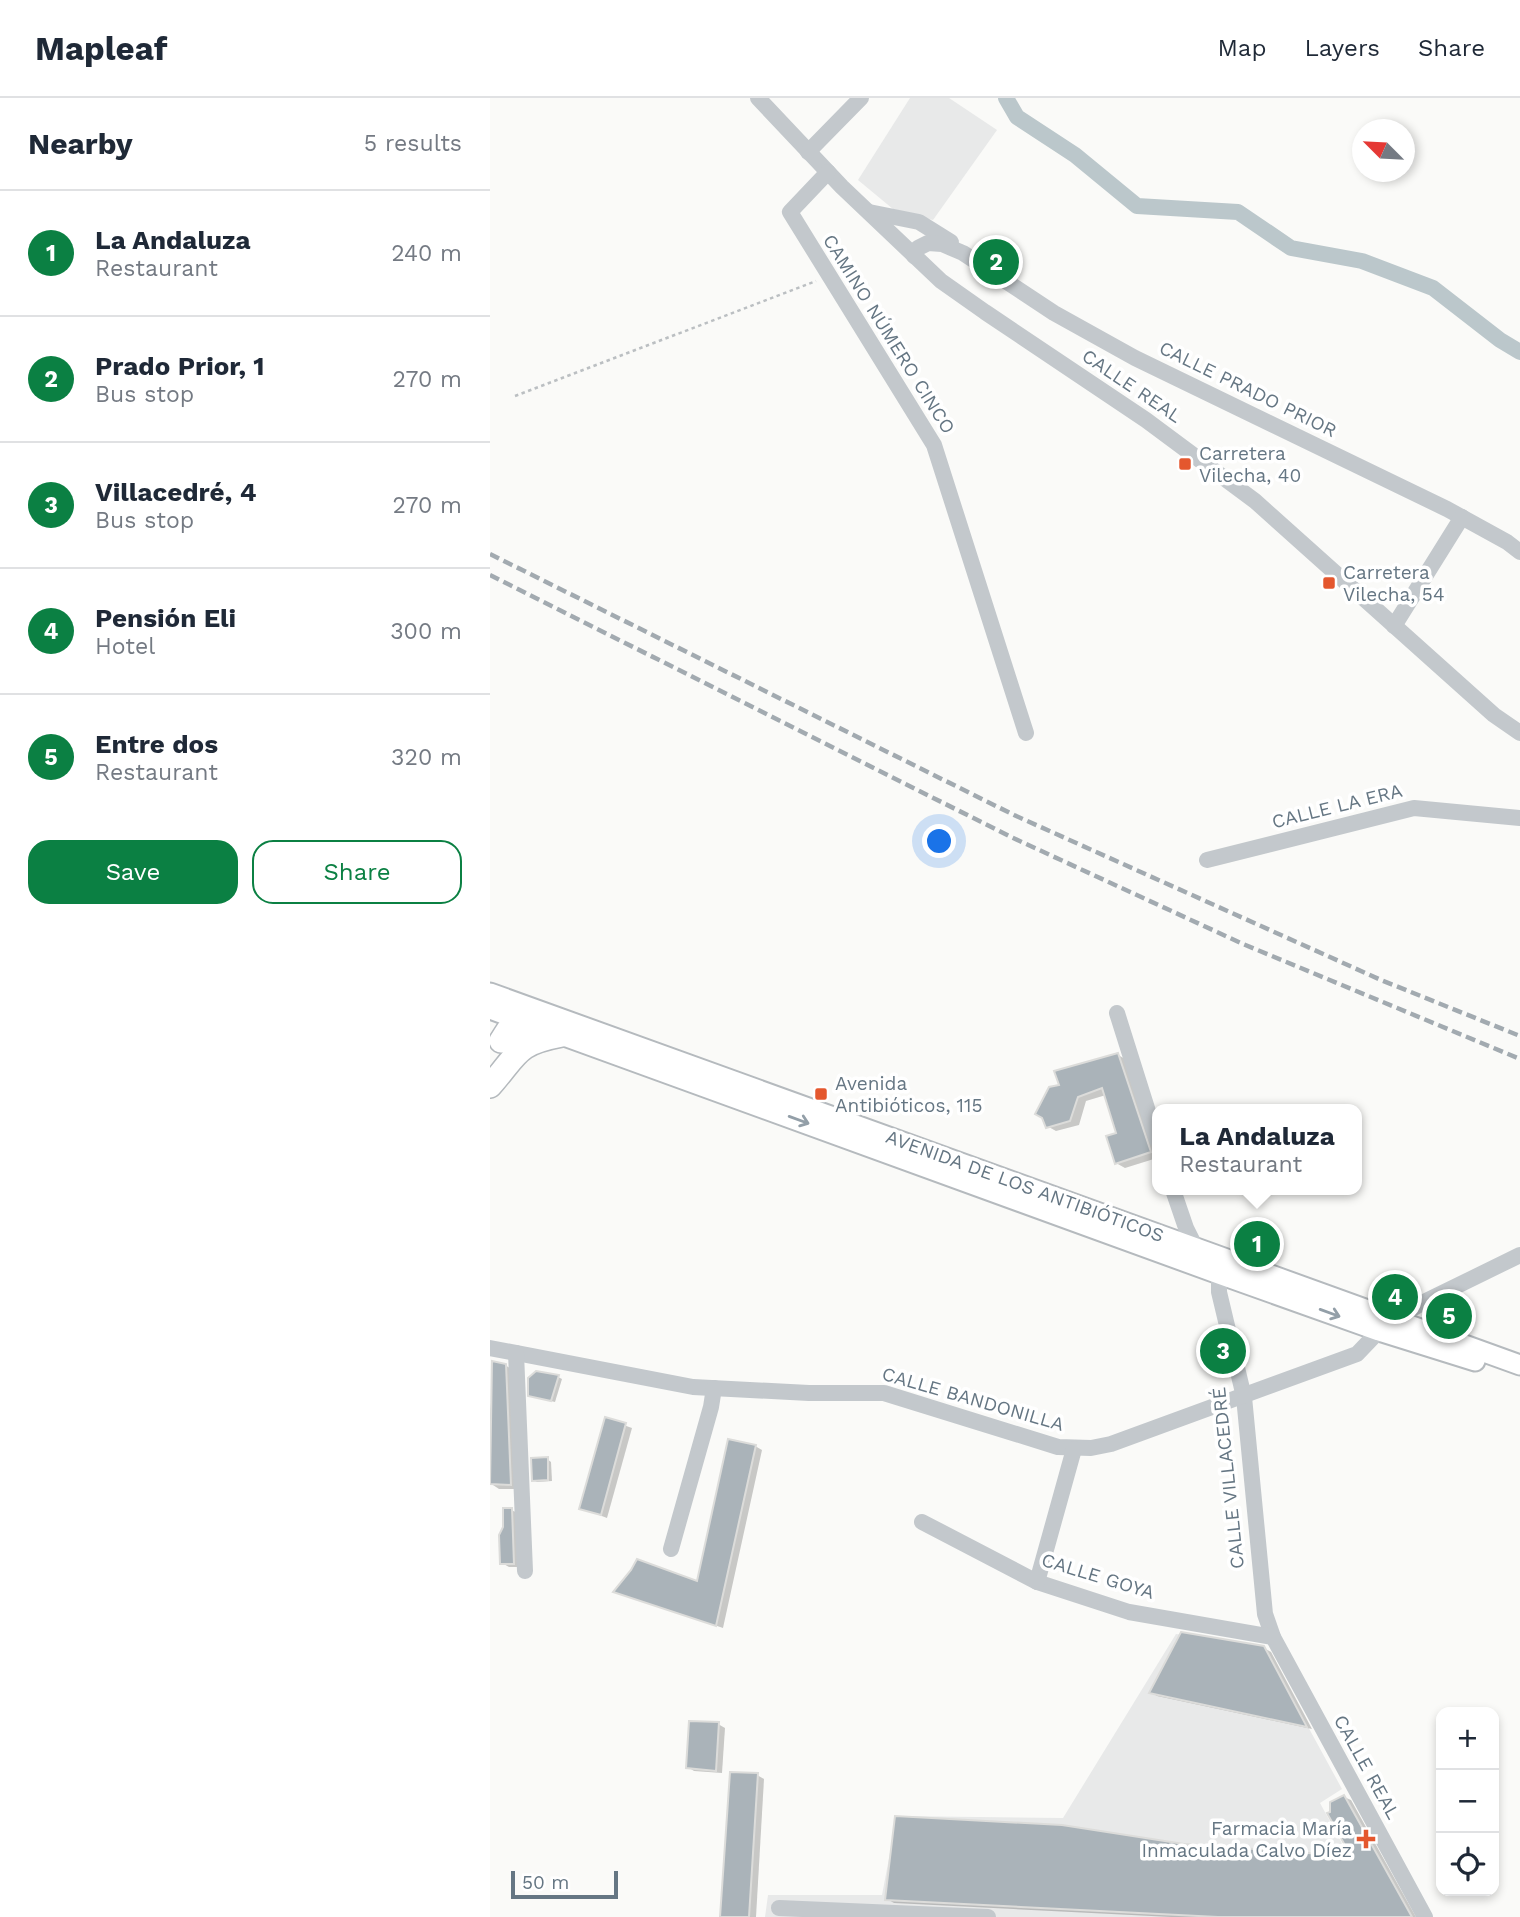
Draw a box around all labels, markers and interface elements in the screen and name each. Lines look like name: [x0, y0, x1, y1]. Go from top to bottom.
text: Mapleaf: [35, 29, 167, 68]
text: Map: [1218, 34, 1266, 62]
text: Layers: [1304, 34, 1380, 62]
text: Share: [1418, 34, 1485, 62]
north arrow: [1352, 119, 1415, 182]
text: Nearby: [28, 126, 133, 161]
text: 5 results: [364, 130, 462, 157]
text: La Andaluza: [95, 225, 250, 255]
street label: CAMINO NÚMERO CINCO: [818, 230, 960, 438]
pin: 2: [973, 236, 1019, 288]
text: 1: [46, 240, 56, 267]
text: 240 m: [391, 240, 462, 267]
text: Restaurant: [95, 255, 218, 282]
street label: CALLE PRADO PRIOR: [1155, 336, 1341, 442]
street label: CALLE REAL: [1078, 344, 1186, 428]
text: Prado Prior, 1: [95, 351, 265, 381]
text: 2: [44, 366, 58, 393]
text: 270 m: [393, 366, 462, 393]
text: Bus stop: [95, 381, 194, 408]
place label: Carretera Vilecha, 40: [1199, 442, 1301, 487]
marker: Carretera Vilecha, 40: [1177, 456, 1193, 472]
text: Villacedré, 4: [95, 477, 256, 507]
text: 3: [44, 492, 58, 519]
text: 270 m: [393, 492, 462, 519]
text: Bus stop: [95, 507, 194, 534]
place label: Carretera Vilecha, 54: [1343, 561, 1445, 606]
marker: Carretera Vilecha, 54: [1321, 575, 1337, 591]
text: Pensión Eli: [95, 603, 236, 633]
text: 4: [44, 618, 58, 645]
text: 300 m: [390, 618, 462, 645]
text: Hotel: [95, 633, 155, 660]
text: Entre dos: [95, 729, 218, 759]
text: 5: [44, 744, 58, 771]
text: 320 m: [391, 744, 462, 771]
text: Restaurant: [95, 759, 218, 786]
street label: CALLE LA ERA: [1269, 779, 1405, 833]
your location: [922, 824, 956, 858]
button: Save: [28, 840, 238, 904]
button: Share: [252, 840, 462, 904]
place label: Avenida Antibióticos, 115: [835, 1072, 982, 1117]
marker: Avenida Antibióticos, 115: [813, 1086, 829, 1102]
popup: [1152, 1104, 1362, 1195]
one-way arrow: [787, 1115, 809, 1127]
text: La Andaluza: [1179, 1121, 1335, 1151]
street label: AVENIDA DE LOS ANTIBIÓTICOS: [883, 1125, 1167, 1247]
text: Restaurant: [1179, 1151, 1302, 1178]
pin: 1: [1234, 1218, 1280, 1270]
pin: 4: [1372, 1271, 1418, 1323]
pin: 5: [1426, 1290, 1472, 1342]
one-way arrow: [1318, 1308, 1340, 1320]
pin: 3: [1200, 1325, 1246, 1377]
street label: CALLE BANDONILLA: [879, 1362, 1067, 1436]
street label: CALLE VILLACEDRÉ: [1207, 1386, 1249, 1570]
street label: CALLE GOYA: [1039, 1548, 1158, 1604]
map controls: [1436, 1707, 1499, 1896]
button: +: [1436, 1707, 1499, 1770]
street label: CALLE REAL: [1329, 1711, 1405, 1823]
button: −: [1436, 1770, 1499, 1833]
place label: Farmacia María Inmaculada Calvo Díez: [1141, 1817, 1352, 1862]
marker: Farmacia María Inmaculada Calvo Díez: [1358, 1831, 1374, 1847]
button: locate: [1436, 1833, 1499, 1896]
scale bar: [511, 1868, 618, 1900]
text: 50 m: [522, 1871, 569, 1894]

